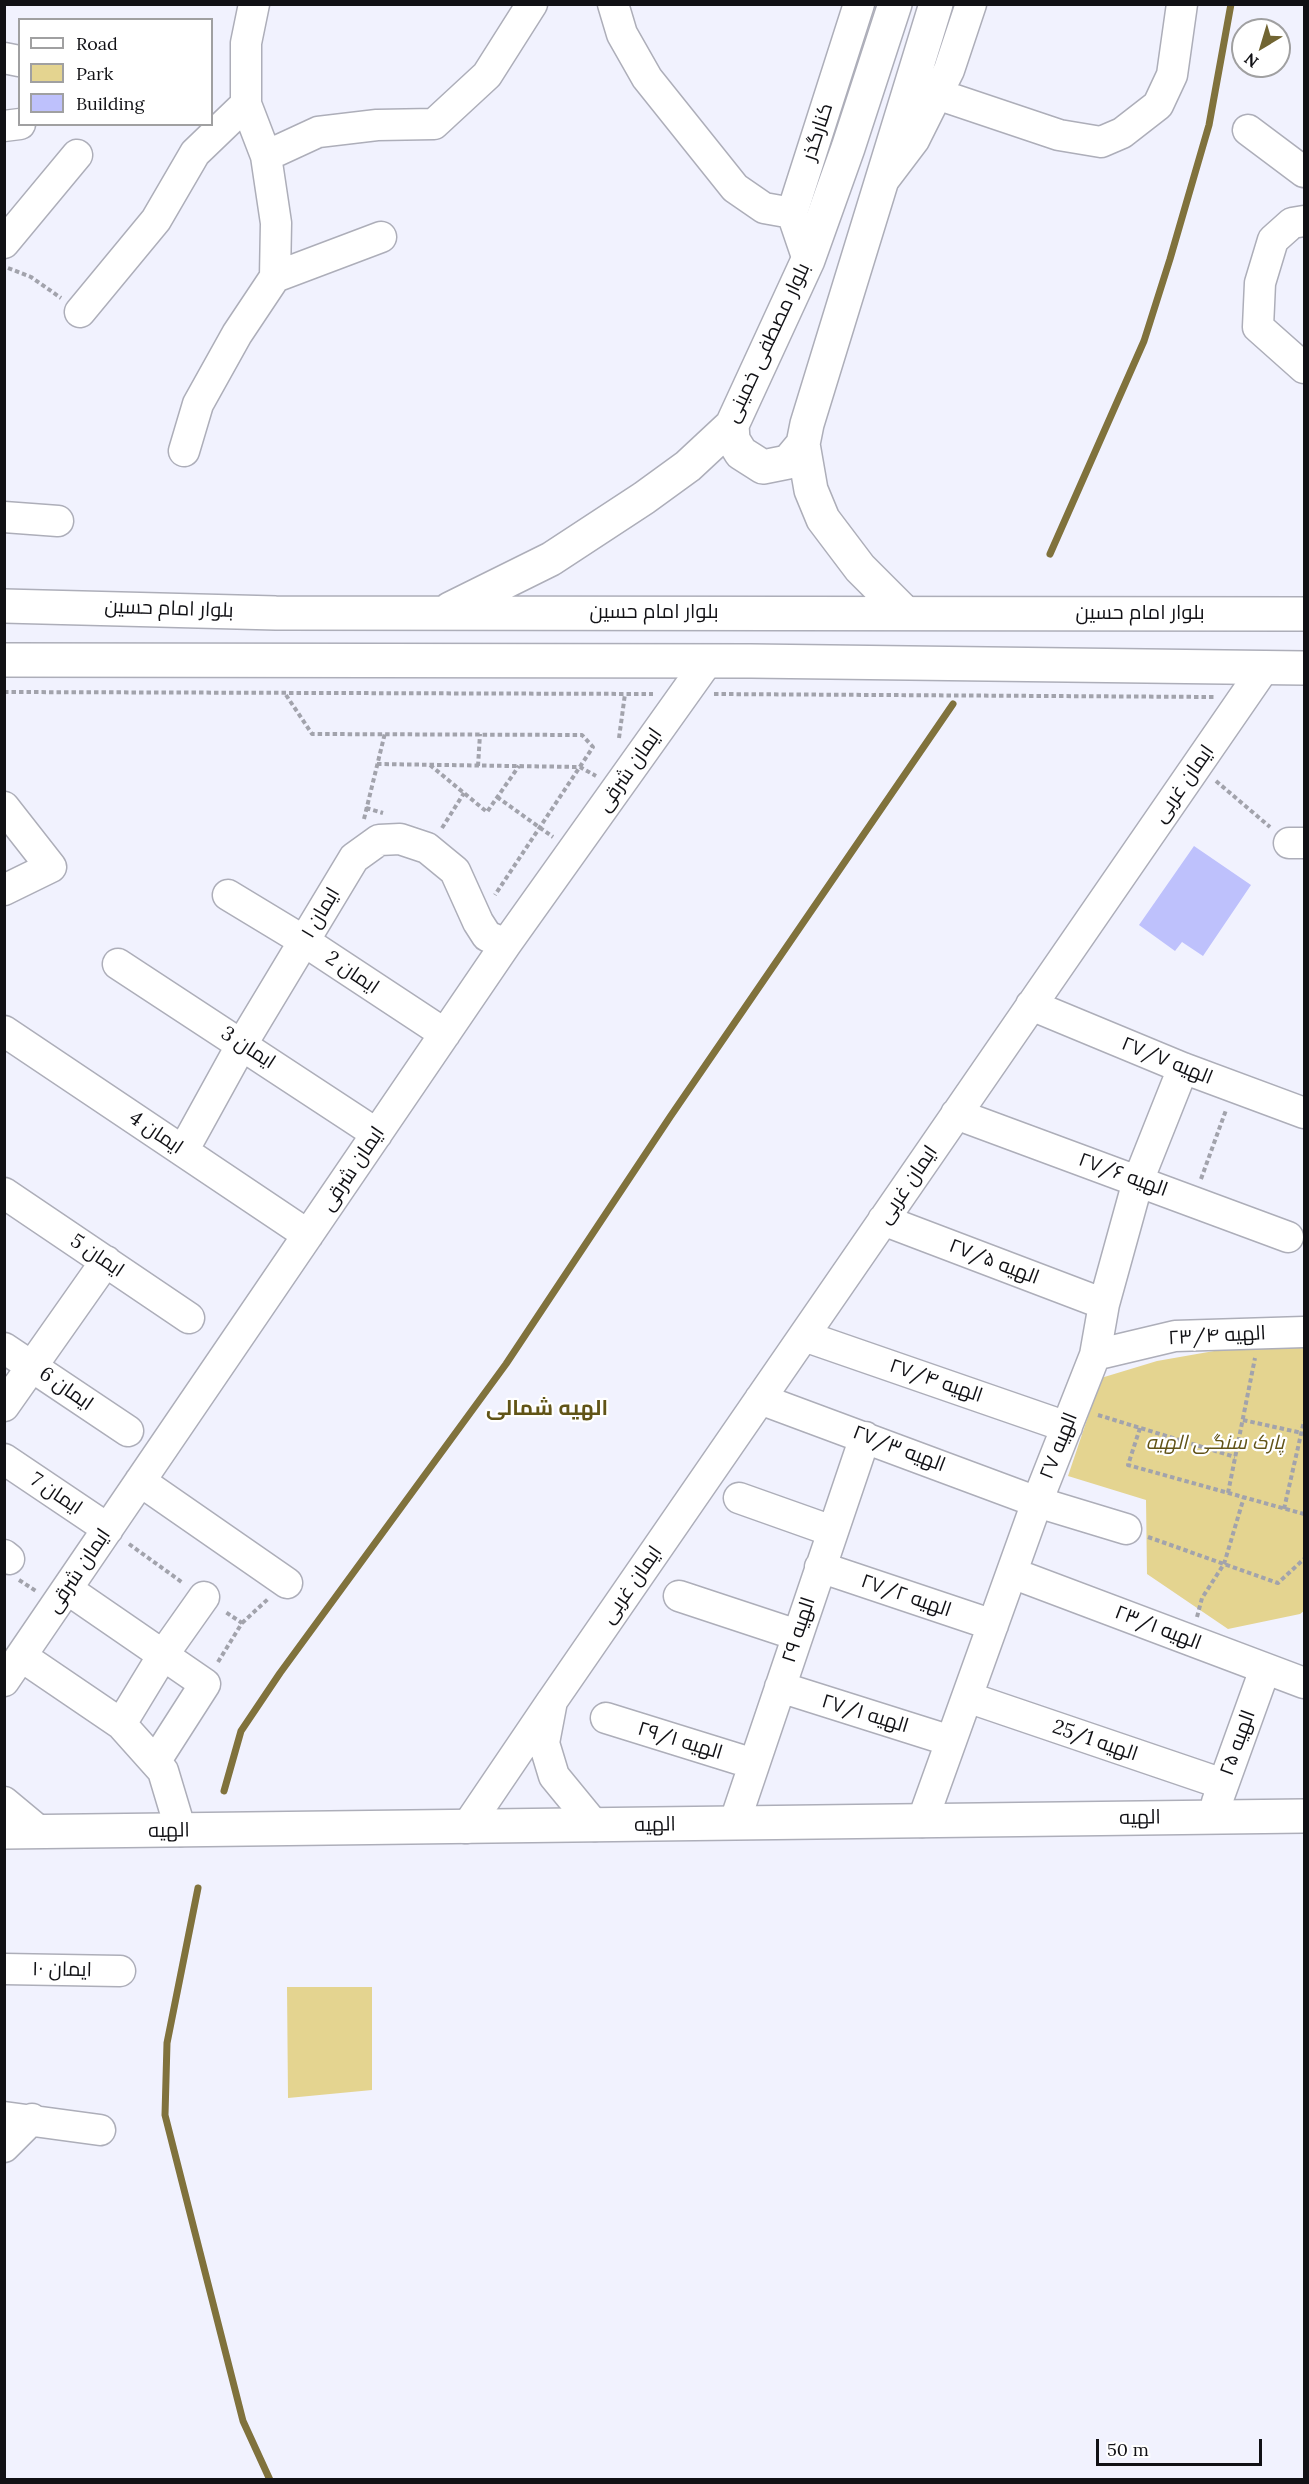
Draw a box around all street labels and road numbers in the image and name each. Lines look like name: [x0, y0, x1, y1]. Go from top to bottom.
street label: کنارگذر: [797, 100, 839, 164]
street label: بلوار مصطفی خمینی: [720, 259, 816, 427]
street label: بلوار امام حسین: [104, 595, 234, 623]
street label: بلوار امام حسین: [590, 600, 718, 624]
street label: بلوار امام حسین: [1076, 601, 1204, 625]
street label: ایمان شرقی: [592, 723, 668, 817]
street label: ایمان غربی: [1148, 740, 1220, 828]
street label: ایمان ۱: [297, 883, 345, 943]
street label: ایمان 2: [321, 946, 383, 1000]
street label: ایمان 3: [216, 1022, 280, 1074]
street label: الهیه ۲۷/۷: [1118, 1032, 1216, 1090]
street label: ایمان 4: [125, 1106, 187, 1160]
street label: ایمان شرقی: [316, 1122, 390, 1216]
street label: ایمان غربی: [873, 1141, 943, 1229]
street label: الهیه ۲۷/۶: [1075, 1148, 1171, 1202]
street label: ایمان 5: [66, 1229, 128, 1283]
street label: الهیه ۲۷/۵: [946, 1234, 1042, 1290]
street label: الهیه ۲۳/۴: [1167, 1321, 1267, 1351]
street label: الهیه ۲۷/۴: [886, 1354, 986, 1408]
street label: ایمان 6: [34, 1362, 98, 1416]
street label: الهیه ۲۷: [1035, 1409, 1083, 1483]
street label: الهیه ۲۷/۳: [849, 1420, 949, 1478]
street label: ایمان 7: [25, 1468, 87, 1520]
street label: ایمان شرقی: [42, 1524, 116, 1618]
street label: ایمان غربی: [596, 1541, 668, 1629]
street label: الهیه ۲۷/۲: [858, 1569, 954, 1623]
street label: الهیه ۲۹: [777, 1594, 821, 1666]
street label: الهیه ۲۳/۱: [1111, 1601, 1205, 1655]
street label: الهیه ۲۷/۱: [819, 1689, 911, 1739]
street label: الهیه ۲۵: [1215, 1707, 1261, 1779]
street label: الهیه 25/1: [1049, 1715, 1141, 1767]
street label: الهیه ۲۹/۱: [635, 1717, 725, 1765]
street label: الهیه: [1119, 1806, 1161, 1830]
street label: الهیه: [634, 1813, 676, 1837]
street label: الهیه: [148, 1819, 190, 1843]
street label: ایمان ۱۰: [32, 1957, 92, 1983]

